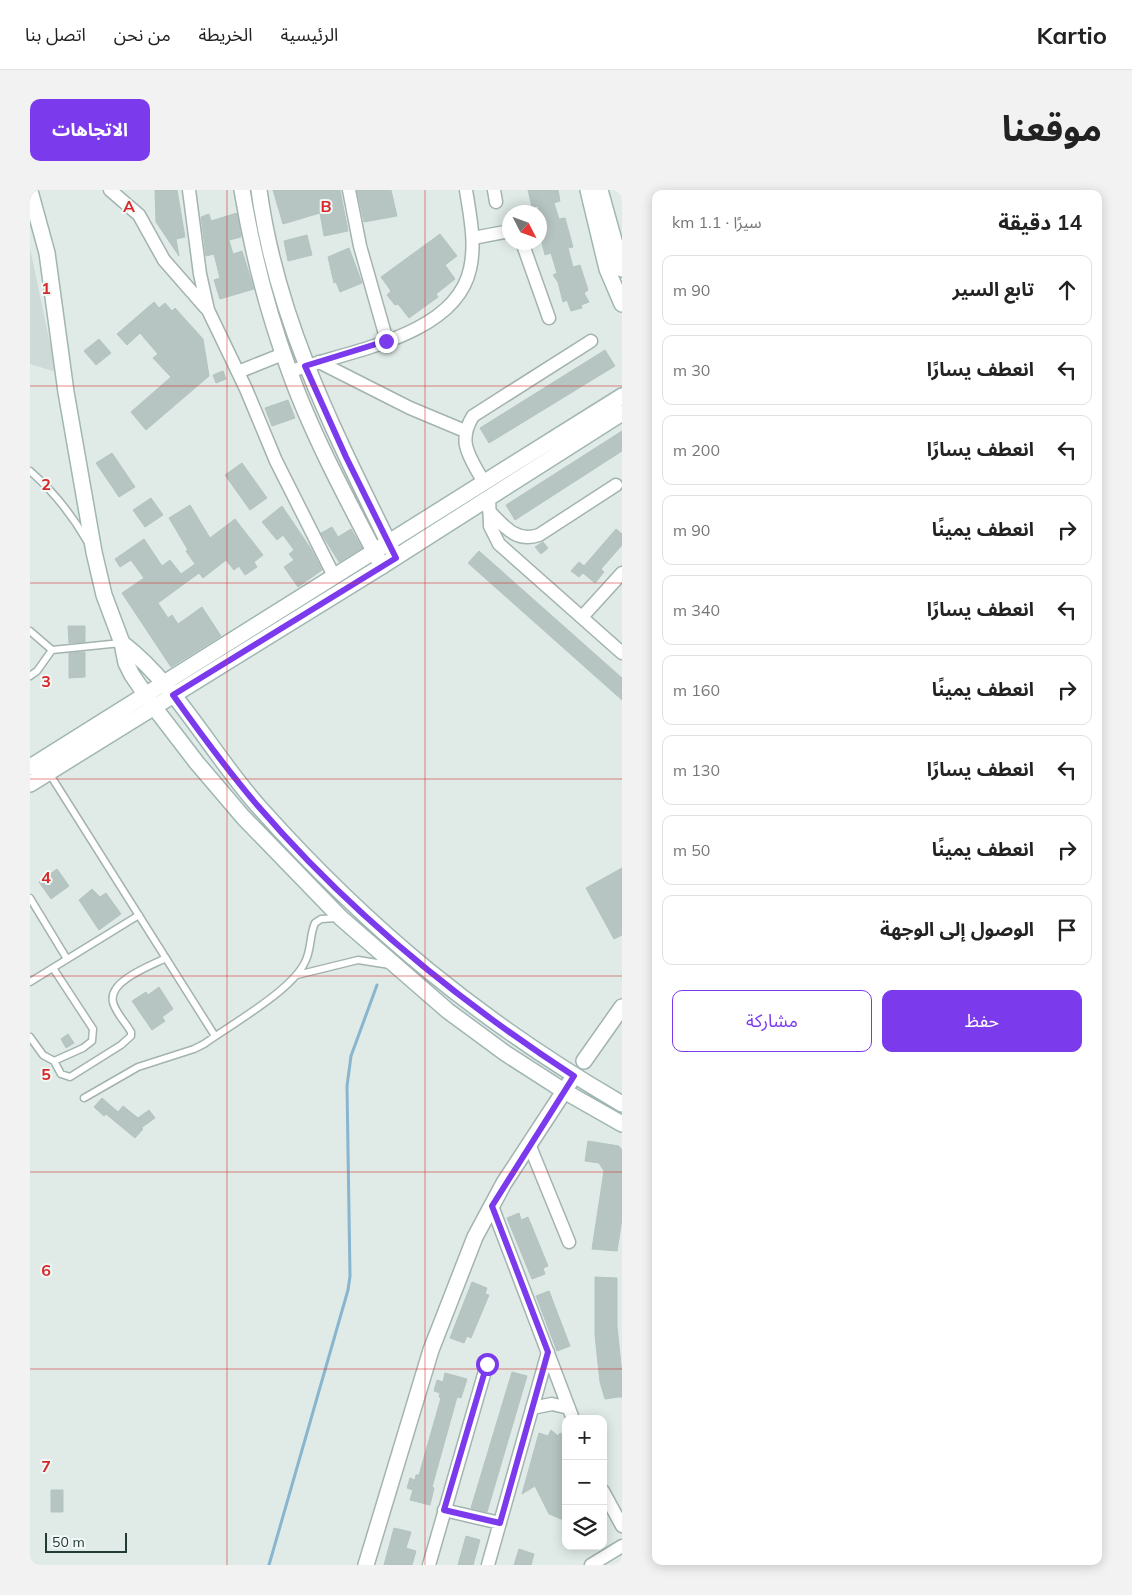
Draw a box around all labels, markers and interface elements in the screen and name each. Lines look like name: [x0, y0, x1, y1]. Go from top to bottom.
text: Kartio: [1036, 20, 1107, 50]
text: اتصل بنا: [25, 23, 86, 46]
text: من نحن: [114, 23, 171, 46]
text: الخريطة: [199, 23, 253, 46]
text: الرئيسية: [281, 23, 338, 46]
button: الاتجاهات: [30, 99, 150, 161]
text: موقعنا: [1002, 106, 1102, 150]
text: A: [123, 196, 135, 216]
text: B: [320, 196, 332, 216]
north arrow: [502, 205, 547, 250]
text: 14 دقيقة: [998, 209, 1082, 235]
text: سيرًا · 1.1 km: [672, 212, 762, 232]
icon: ahead: [1053, 276, 1081, 304]
text: تابع السير: [953, 277, 1034, 301]
text: 1: [41, 278, 51, 298]
text: 90 m: [673, 280, 710, 300]
route end: [375, 330, 398, 353]
icon: left: [1053, 356, 1081, 384]
text: انعطف يسارًا: [927, 357, 1034, 381]
text: 30 m: [673, 360, 710, 380]
icon: left: [1053, 436, 1081, 464]
text: انعطف يسارًا: [927, 437, 1034, 461]
text: 200 m: [673, 440, 720, 460]
text: 2: [41, 474, 51, 494]
icon: right: [1053, 516, 1081, 544]
text: انعطف يمينًا: [932, 517, 1034, 541]
text: 90 m: [673, 520, 710, 540]
icon: left: [1053, 596, 1081, 624]
text: انعطف يسارًا: [927, 597, 1034, 621]
text: 340 m: [673, 600, 720, 620]
text: 3: [41, 671, 51, 691]
icon: right: [1053, 676, 1081, 704]
text: انعطف يمينًا: [932, 677, 1034, 701]
text: 160 m: [673, 680, 720, 700]
icon: left: [1053, 756, 1081, 784]
text: انعطف يسارًا: [927, 757, 1034, 781]
text: 130 m: [673, 760, 720, 780]
icon: right: [1053, 836, 1081, 864]
text: انعطف يمينًا: [932, 837, 1034, 861]
text: 50 m: [673, 840, 710, 860]
text: 4: [41, 867, 51, 887]
icon: arrive: [1053, 916, 1081, 944]
text: الوصول إلى الوجهة: [880, 917, 1034, 941]
button: مشاركة: [672, 990, 872, 1052]
button: حفظ: [882, 990, 1082, 1052]
text: 5: [41, 1064, 51, 1084]
text: 6: [41, 1260, 51, 1280]
route start: [476, 1353, 499, 1376]
map controls: [562, 1415, 607, 1550]
button: +: [562, 1415, 607, 1460]
text: 7: [41, 1456, 51, 1476]
button: −: [562, 1460, 607, 1505]
button: layers: [562, 1505, 607, 1550]
scale bar: [45, 1530, 128, 1553]
text: 50 m: [52, 1533, 85, 1551]

